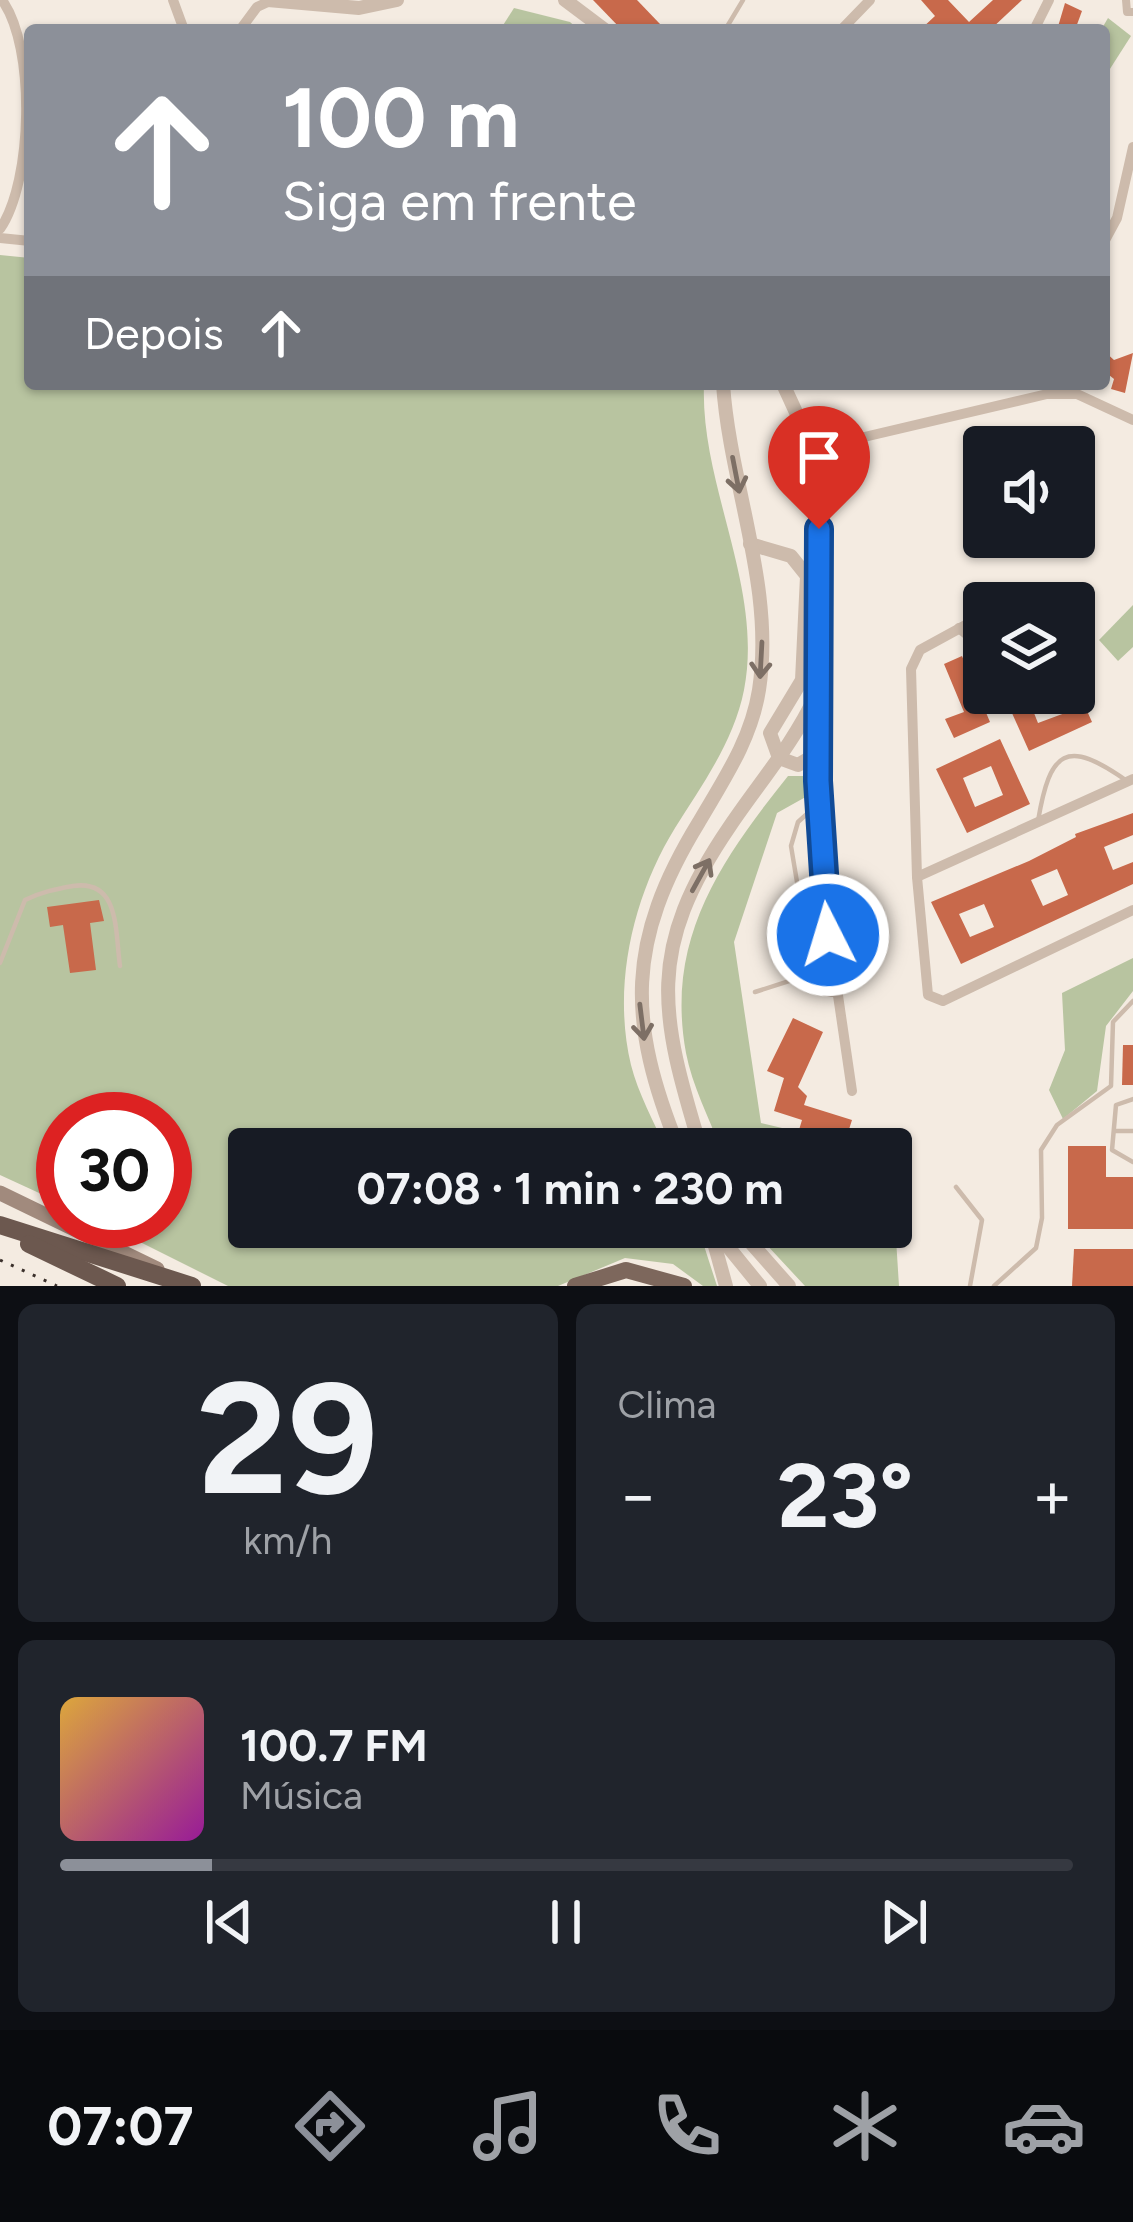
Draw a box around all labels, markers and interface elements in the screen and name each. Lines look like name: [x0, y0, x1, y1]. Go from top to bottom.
text: 100 m: [282, 67, 520, 168]
icon: ahead: [84, 72, 240, 228]
text: Siga em frente: [282, 169, 637, 234]
icon: ahead: [248, 300, 314, 366]
text: Depois: [84, 306, 224, 360]
pin: [768, 406, 870, 529]
icon: arrive: [786, 424, 852, 490]
map controls: [963, 426, 1095, 714]
button: sound: [963, 426, 1095, 558]
one-way arrow: [726, 455, 748, 494]
button: layers: [963, 582, 1095, 714]
one-way arrow: [750, 640, 773, 679]
one-way arrow: [689, 858, 713, 893]
position arrow: [765, 872, 891, 998]
one-way arrow: [631, 1002, 654, 1041]
speed limit sign: 30: [36, 1092, 192, 1248]
text: 07:08 · 1 min · 230 m: [356, 1161, 784, 1215]
text: 29: [197, 1345, 378, 1532]
text: Clima: [618, 1381, 716, 1428]
text: 23°: [777, 1441, 913, 1550]
text: −: [618, 1455, 659, 1535]
text: +: [1032, 1455, 1073, 1535]
text: km/h: [243, 1517, 332, 1564]
text: 100.7 FM: [240, 1718, 428, 1772]
text: Música: [240, 1772, 363, 1819]
icon: previous: [196, 1889, 262, 1955]
icon: pause: [533, 1889, 599, 1955]
icon: next: [871, 1889, 937, 1955]
icon: directions: [288, 2084, 372, 2168]
icon: music: [466, 2084, 550, 2168]
icon: phone: [645, 2084, 729, 2168]
icon: climate: [823, 2084, 907, 2168]
icon: car: [1002, 2084, 1086, 2168]
text: 07:07: [47, 2094, 194, 2159]

